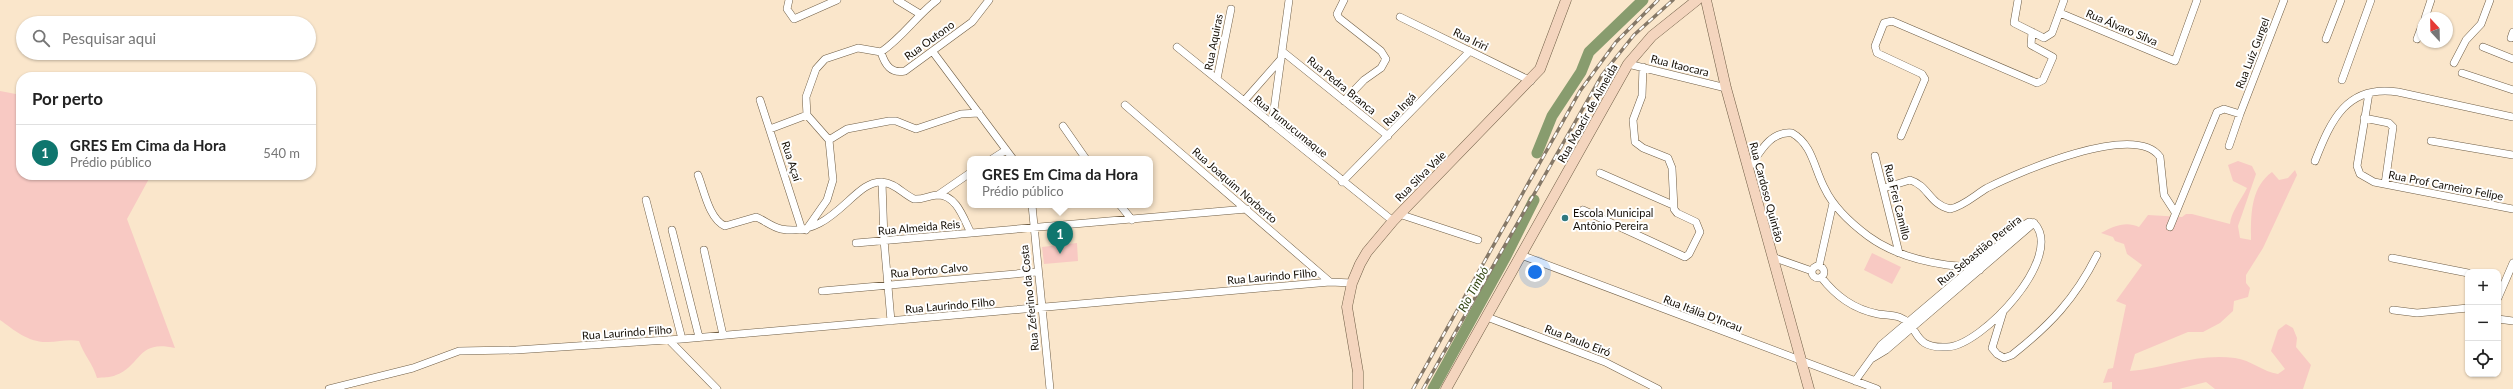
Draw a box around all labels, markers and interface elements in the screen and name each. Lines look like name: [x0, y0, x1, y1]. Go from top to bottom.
street label: Rua Álvaro Silva: [2084, 6, 2160, 48]
street label: Rua Aquiras: [1201, 12, 1225, 71]
north arrow: [2417, 12, 2453, 48]
search box: [16, 16, 316, 60]
street label: Rua Luíz Gurgel: [2232, 16, 2272, 90]
street label: Rua Outono: [902, 18, 956, 62]
street label: Rua Iriri: [1451, 25, 1491, 53]
icon: search: [30, 27, 52, 49]
text: Pesquisar aqui: [62, 29, 156, 47]
street label: Rua Itaocara: [1649, 51, 1711, 79]
street label: Rua Pedra Branca: [1305, 53, 1379, 117]
street label: Rua Moacir de Almeida: [1554, 61, 1620, 165]
text: Por perto: [32, 88, 103, 109]
street label: Rua Ingá: [1380, 90, 1418, 128]
street label: Rua Tumucumaque: [1251, 92, 1331, 160]
text: GRES Em Cima da Hora: [70, 136, 226, 154]
street label: Rua Açaí: [779, 139, 805, 183]
street label: Rua Cardoso Quintão: [1747, 141, 1787, 243]
text: 1: [41, 145, 49, 161]
text: 540 m: [263, 145, 300, 161]
street label: Rua Joaquim Norberto: [1190, 145, 1280, 225]
street label: Rua Silva Vale: [1392, 148, 1448, 204]
text: Prédio público: [70, 154, 152, 170]
popup: [967, 156, 1153, 208]
street label: Rua Frei Camillo: [1882, 163, 1914, 241]
text: GRES Em Cima da Hora: [982, 165, 1138, 183]
street label: Rua Prof Carneiro Felipe: [2387, 167, 2505, 203]
text: Prédio público: [982, 183, 1064, 199]
place label: Escola Municipal Antônio Pereira: [1573, 206, 1653, 232]
street label: Rua Sebastião Pereira: [1934, 212, 2024, 288]
marker: Escola Municipal Antônio Pereira: [1560, 213, 1570, 223]
street label: Rua Almeida Reis: [877, 217, 961, 237]
pin: 1: [1047, 221, 1073, 254]
street label: Rua Zeferino da Costa: [1017, 244, 1041, 352]
street label: Rua Porto Calvo: [890, 260, 968, 280]
your location: [1525, 262, 1545, 282]
water label: Rio Timbó: [1454, 264, 1492, 314]
street label: Rua Laurindo Filho: [1227, 266, 1317, 286]
map controls: [2465, 269, 2501, 377]
button: +: [2465, 269, 2501, 305]
street label: Rua Itália D'Incau: [1662, 292, 1744, 334]
street label: Rua Laurindo Filho: [905, 295, 995, 315]
button: −: [2465, 305, 2501, 341]
street label: Rua Paulo Eiró: [1543, 321, 1613, 359]
street label: Rua Laurindo Filho: [582, 322, 672, 342]
button: locate: [2465, 341, 2501, 377]

